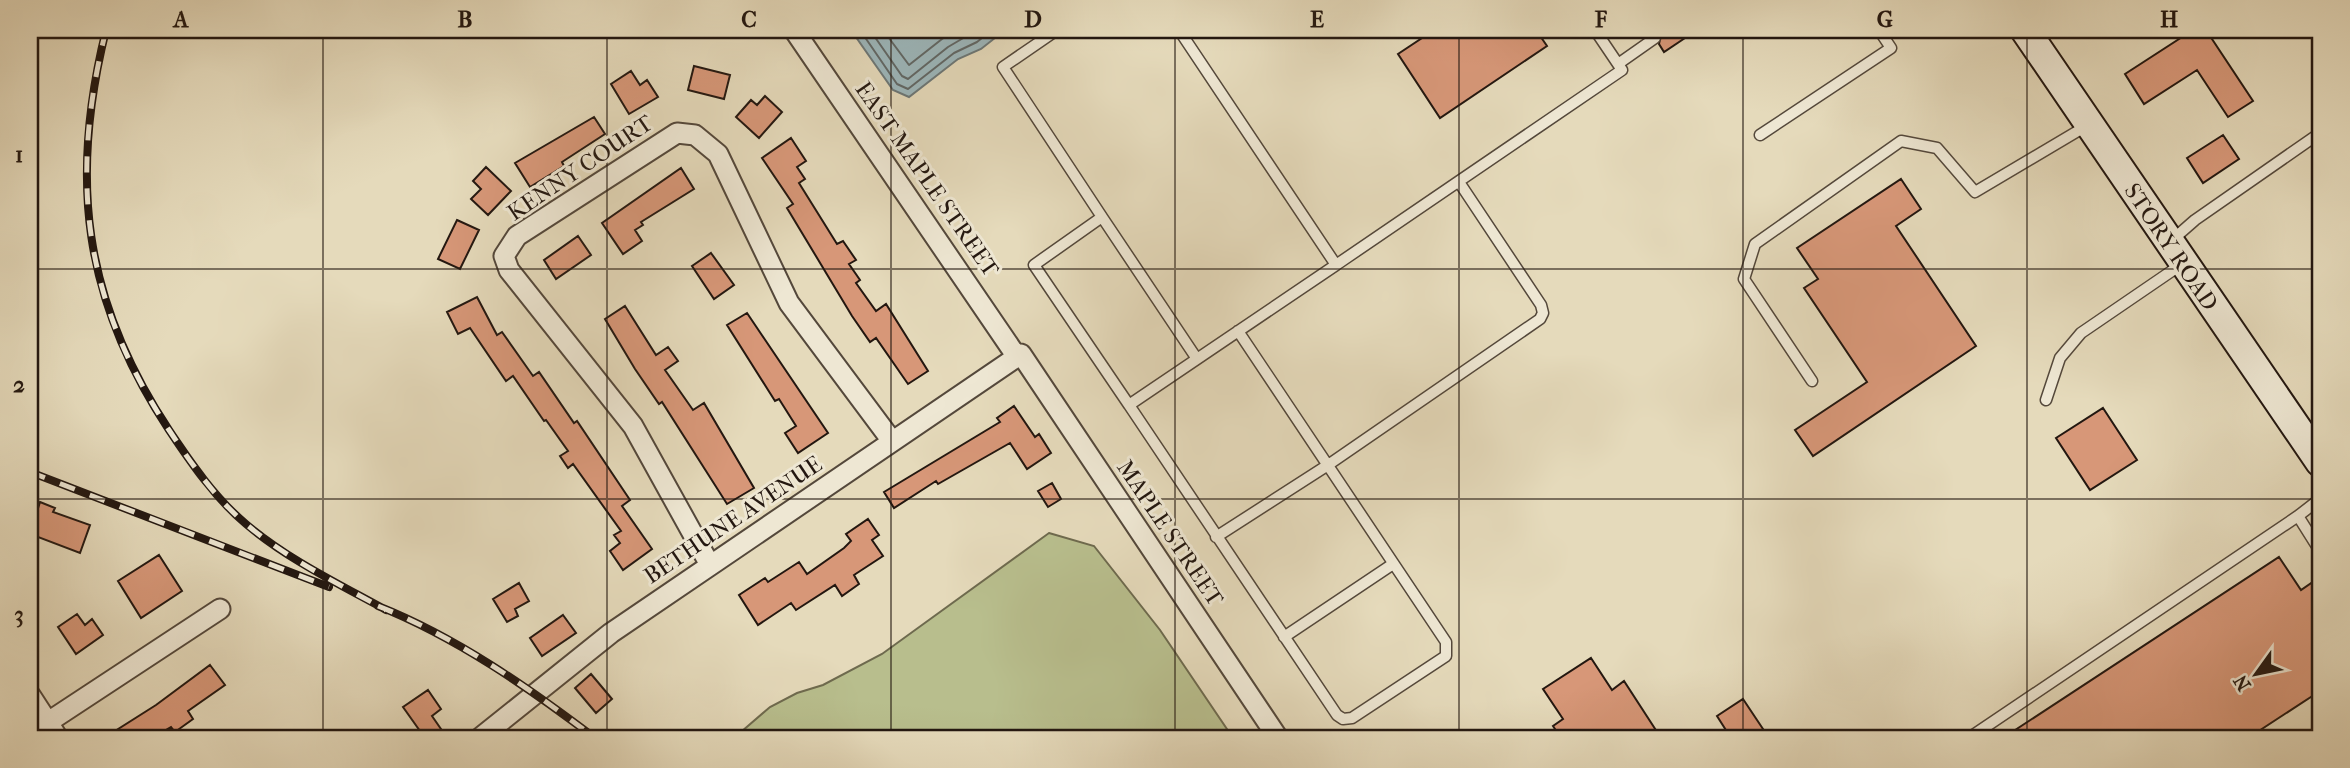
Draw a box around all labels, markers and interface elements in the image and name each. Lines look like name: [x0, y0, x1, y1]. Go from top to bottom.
text: A: [172, 6, 190, 33]
text: B: [458, 6, 473, 33]
text: C: [741, 6, 757, 33]
text: D: [1024, 6, 1042, 33]
text: E: [1310, 6, 1324, 33]
text: F: [1594, 6, 1608, 33]
text: G: [1877, 6, 1893, 33]
text: H: [2160, 6, 2178, 33]
street label: EAST MAPLE STREET: [850, 76, 1005, 282]
street label: KENNY COURT: [502, 109, 658, 227]
text: 1: [15, 141, 23, 168]
street label: STORY ROAD: [2119, 178, 2223, 316]
text: 2: [13, 371, 25, 398]
street label: BETHUNE AVENUE: [639, 450, 827, 590]
street label: MAPLE STREET: [1111, 455, 1229, 611]
text: 3: [14, 601, 24, 628]
north arrow: [2220, 638, 2290, 708]
text: N: [2229, 670, 2256, 695]

